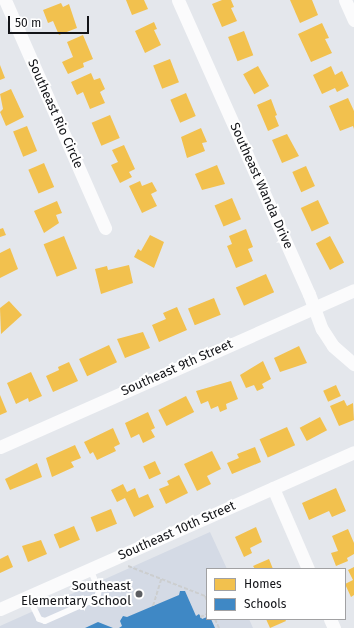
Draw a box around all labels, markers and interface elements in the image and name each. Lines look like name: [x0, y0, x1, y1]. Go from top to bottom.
scale bar: [10, 8, 91, 34]
text: 50 m: [15, 16, 41, 30]
street label: Southeast Rio Circle: [24, 57, 86, 171]
street label: Southeast Wanda Drive: [226, 120, 296, 252]
street label: Southeast 9th Street: [119, 336, 235, 400]
street label: Southeast 10th Street: [116, 498, 238, 564]
legend: [206, 568, 346, 620]
text: Homes: [244, 577, 282, 591]
place label: Southeast Elementary School: [21, 579, 131, 610]
marker: Southeast Elementary School: [134, 589, 144, 599]
text: Schools: [244, 597, 286, 611]

